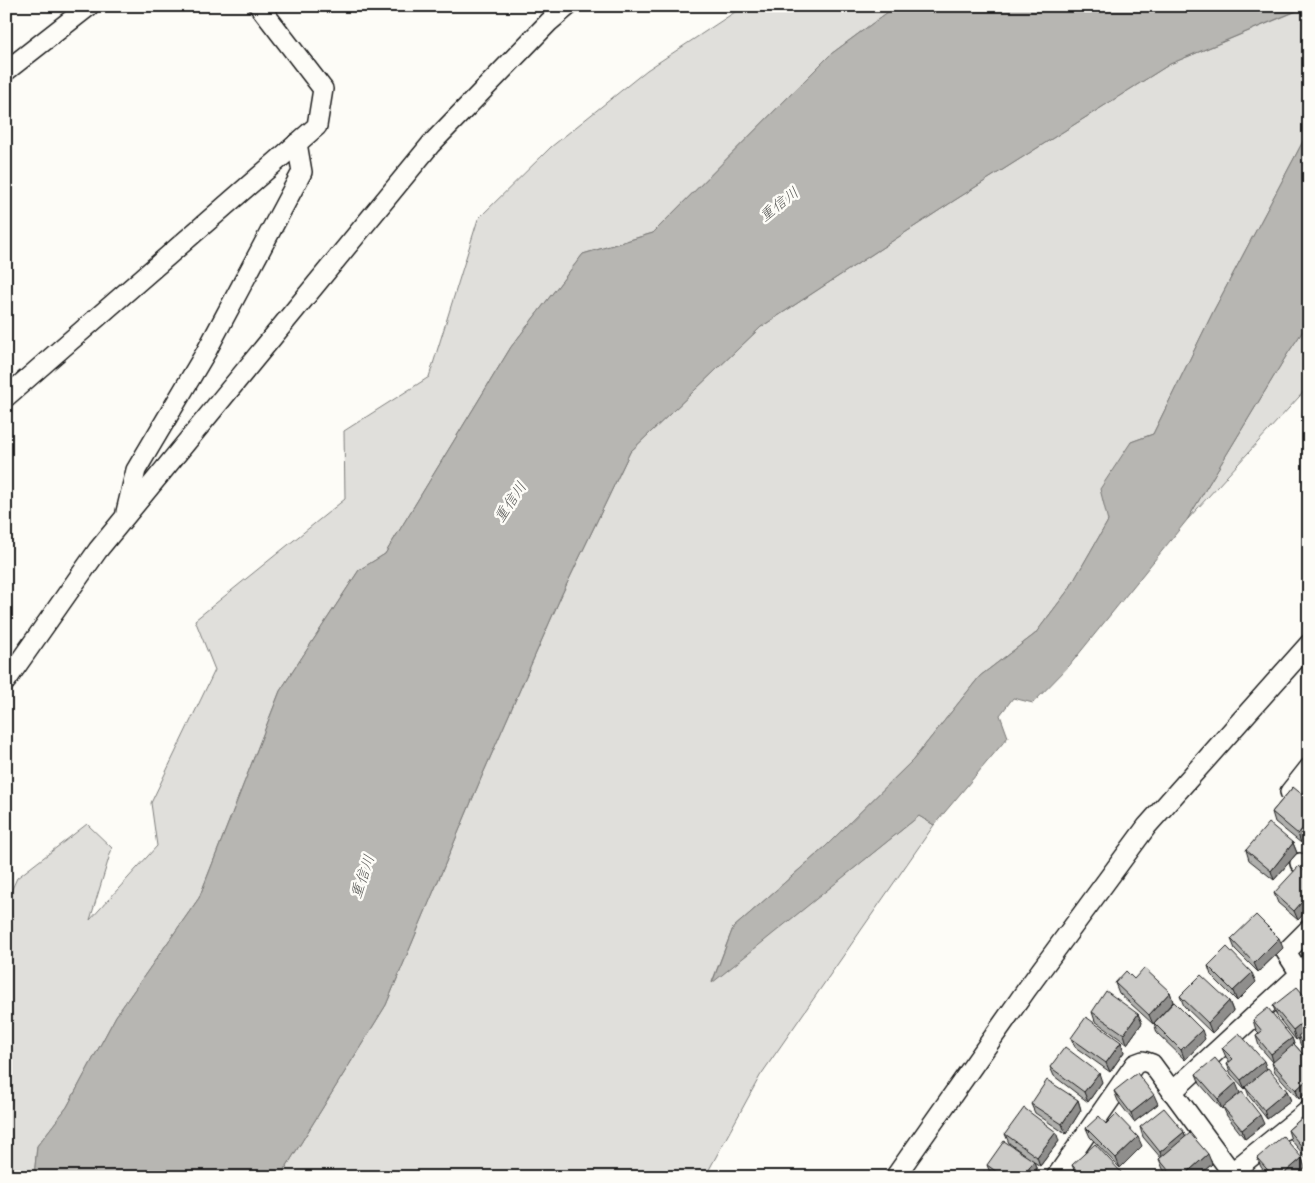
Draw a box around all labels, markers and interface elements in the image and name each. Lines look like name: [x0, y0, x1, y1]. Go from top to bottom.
water label: 重信川: [753, 180, 803, 226]
water label: 重信川: [487, 476, 531, 526]
water label: 重信川: [343, 851, 379, 901]

